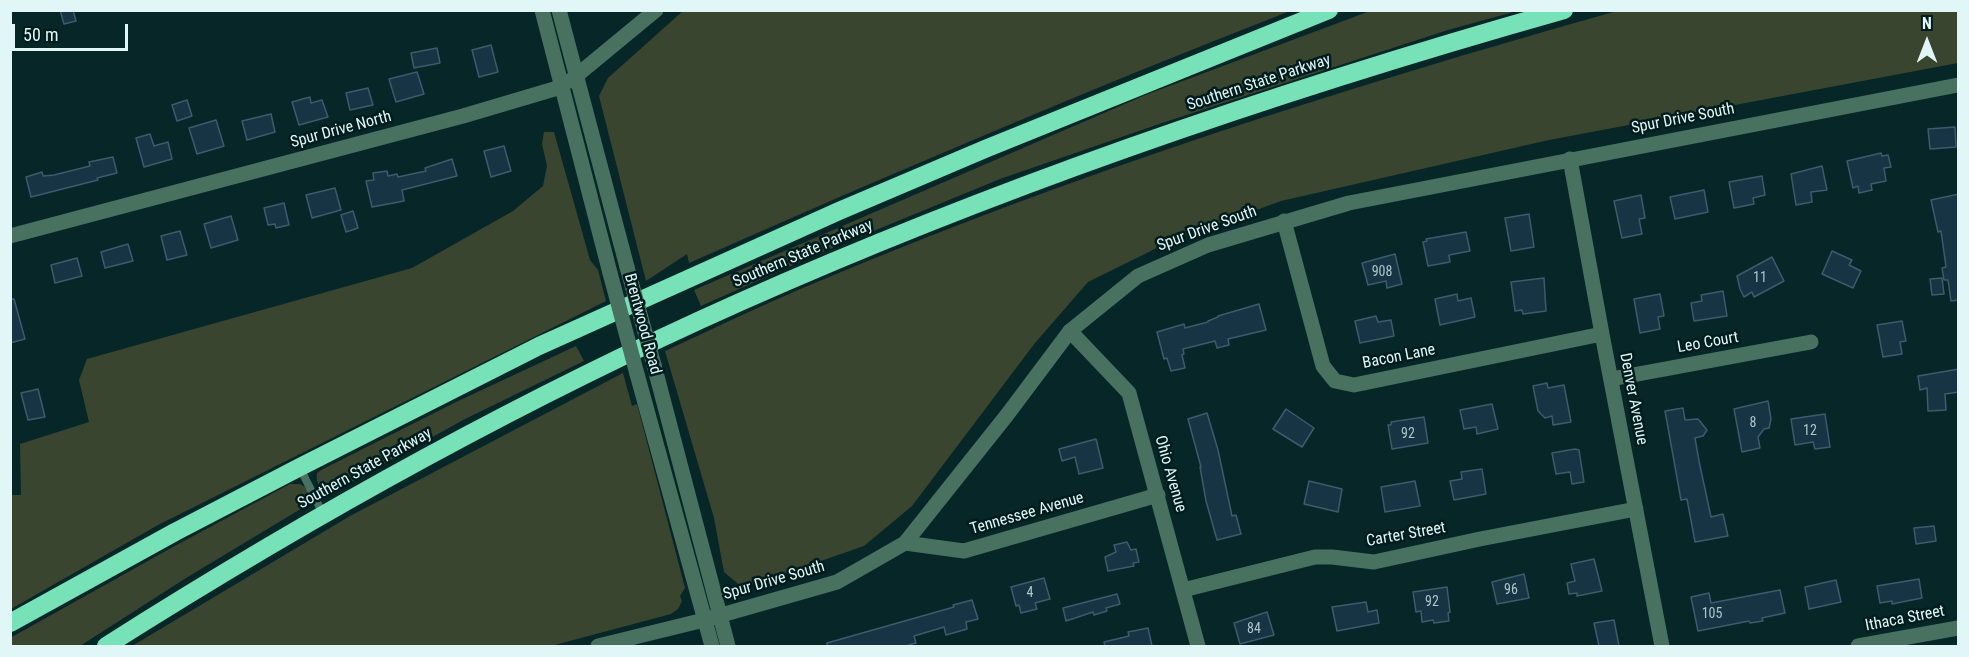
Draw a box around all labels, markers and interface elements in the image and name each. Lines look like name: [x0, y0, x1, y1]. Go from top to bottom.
scale bar: [15, 12, 130, 50]
north arrow: [1897, 12, 1957, 72]
text: N: [1922, 14, 1932, 33]
text: 50 m: [23, 24, 58, 45]
street label: Southern State Parkway: [1185, 51, 1333, 115]
street label: Spur Drive South: [1630, 100, 1736, 138]
street label: Spur Drive North: [288, 107, 394, 153]
street label: Spur Drive South: [1155, 202, 1259, 256]
street label: Southern State Parkway: [730, 216, 876, 292]
house number: 908: [1372, 264, 1392, 280]
house number: 11: [1753, 270, 1767, 286]
street label: Brentwood Road: [619, 271, 665, 377]
street label: Leo Court: [1676, 328, 1740, 358]
street label: Bacon Lane: [1361, 341, 1437, 373]
street label: Denver Avenue: [1615, 351, 1651, 447]
house number: 8: [1750, 415, 1756, 431]
house number: 12: [1803, 423, 1817, 439]
street label: Southern State Parkway: [295, 424, 435, 514]
house number: 92: [1401, 426, 1415, 442]
street label: Ohio Avenue: [1150, 433, 1190, 515]
street label: Tennessee Avenue: [968, 489, 1086, 539]
street label: Carter Street: [1365, 519, 1447, 551]
street label: Spur Drive South: [721, 557, 827, 605]
house number: 96: [1504, 582, 1518, 598]
house number: 4: [1027, 585, 1033, 601]
house number: 92: [1425, 594, 1439, 610]
street label: Ithaca Street: [1864, 602, 1946, 636]
house number: 105: [1702, 606, 1722, 622]
house number: 84: [1247, 621, 1261, 637]

